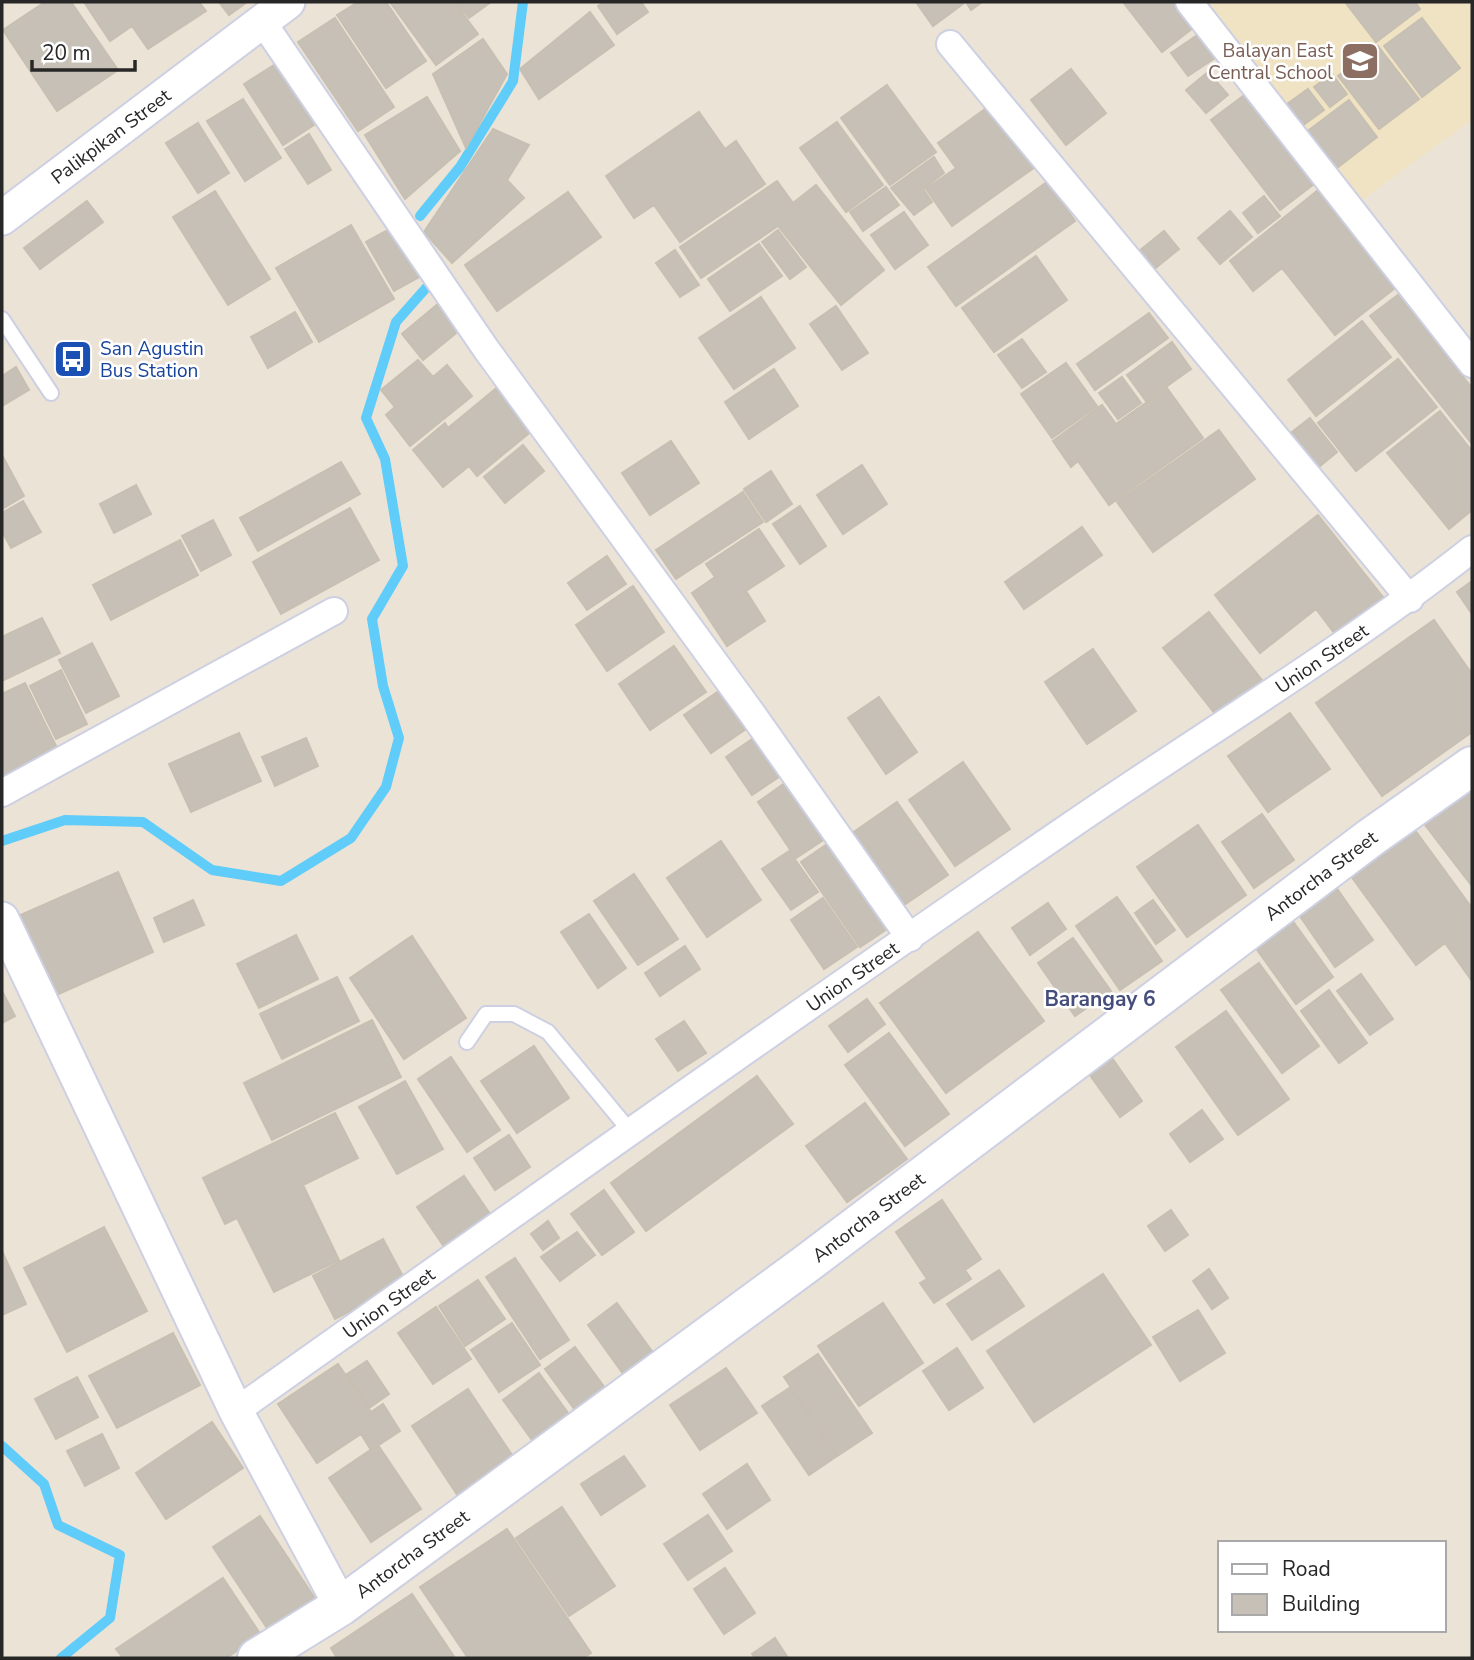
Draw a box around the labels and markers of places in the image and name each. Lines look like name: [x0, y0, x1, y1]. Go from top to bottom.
place label: Balayan East Central School: [1208, 38, 1333, 86]
school or university icon: Balayan East Central School: [1339, 40, 1381, 82]
place label: San Agustin Bus Station: [100, 336, 204, 384]
bus stop icon: San Agustin Bus Station: [52, 338, 94, 380]

